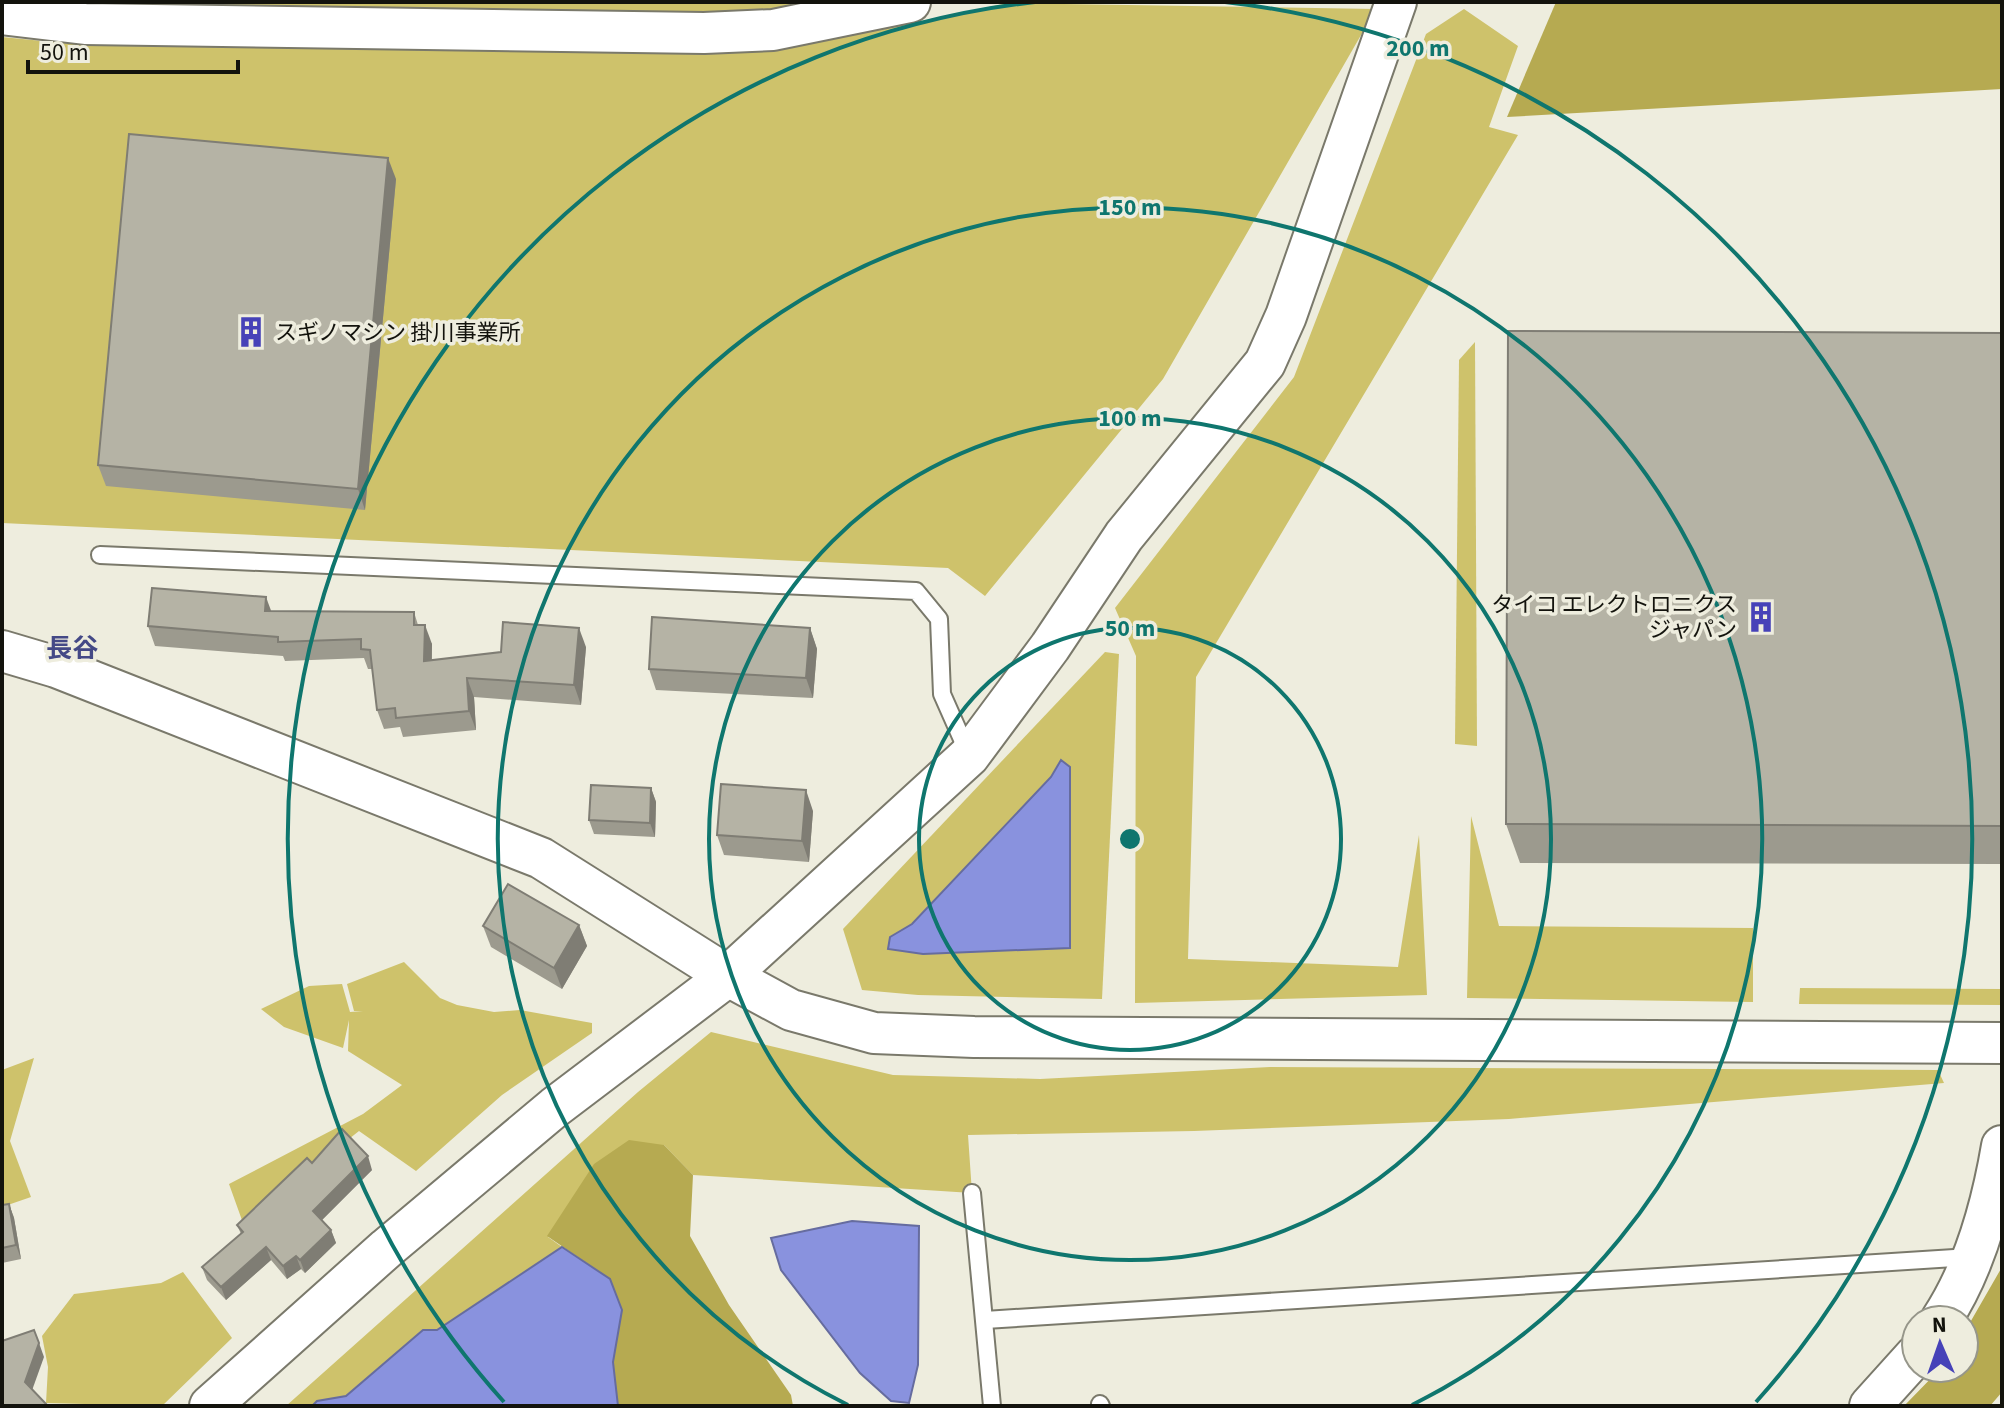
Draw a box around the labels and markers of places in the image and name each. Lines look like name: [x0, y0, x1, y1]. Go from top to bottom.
building icon: スギノマシン 掛川事業所: [234, 315, 268, 349]
place label: スギノマシン 掛川事業所: [275, 317, 521, 349]
place label: タイコ エレクトロニクス ジャパン: [1491, 589, 1737, 646]
building icon: タイコ エレクトロニクス ジャパン: [1744, 600, 1778, 634]
centre of rings: [1116, 825, 1144, 853]

